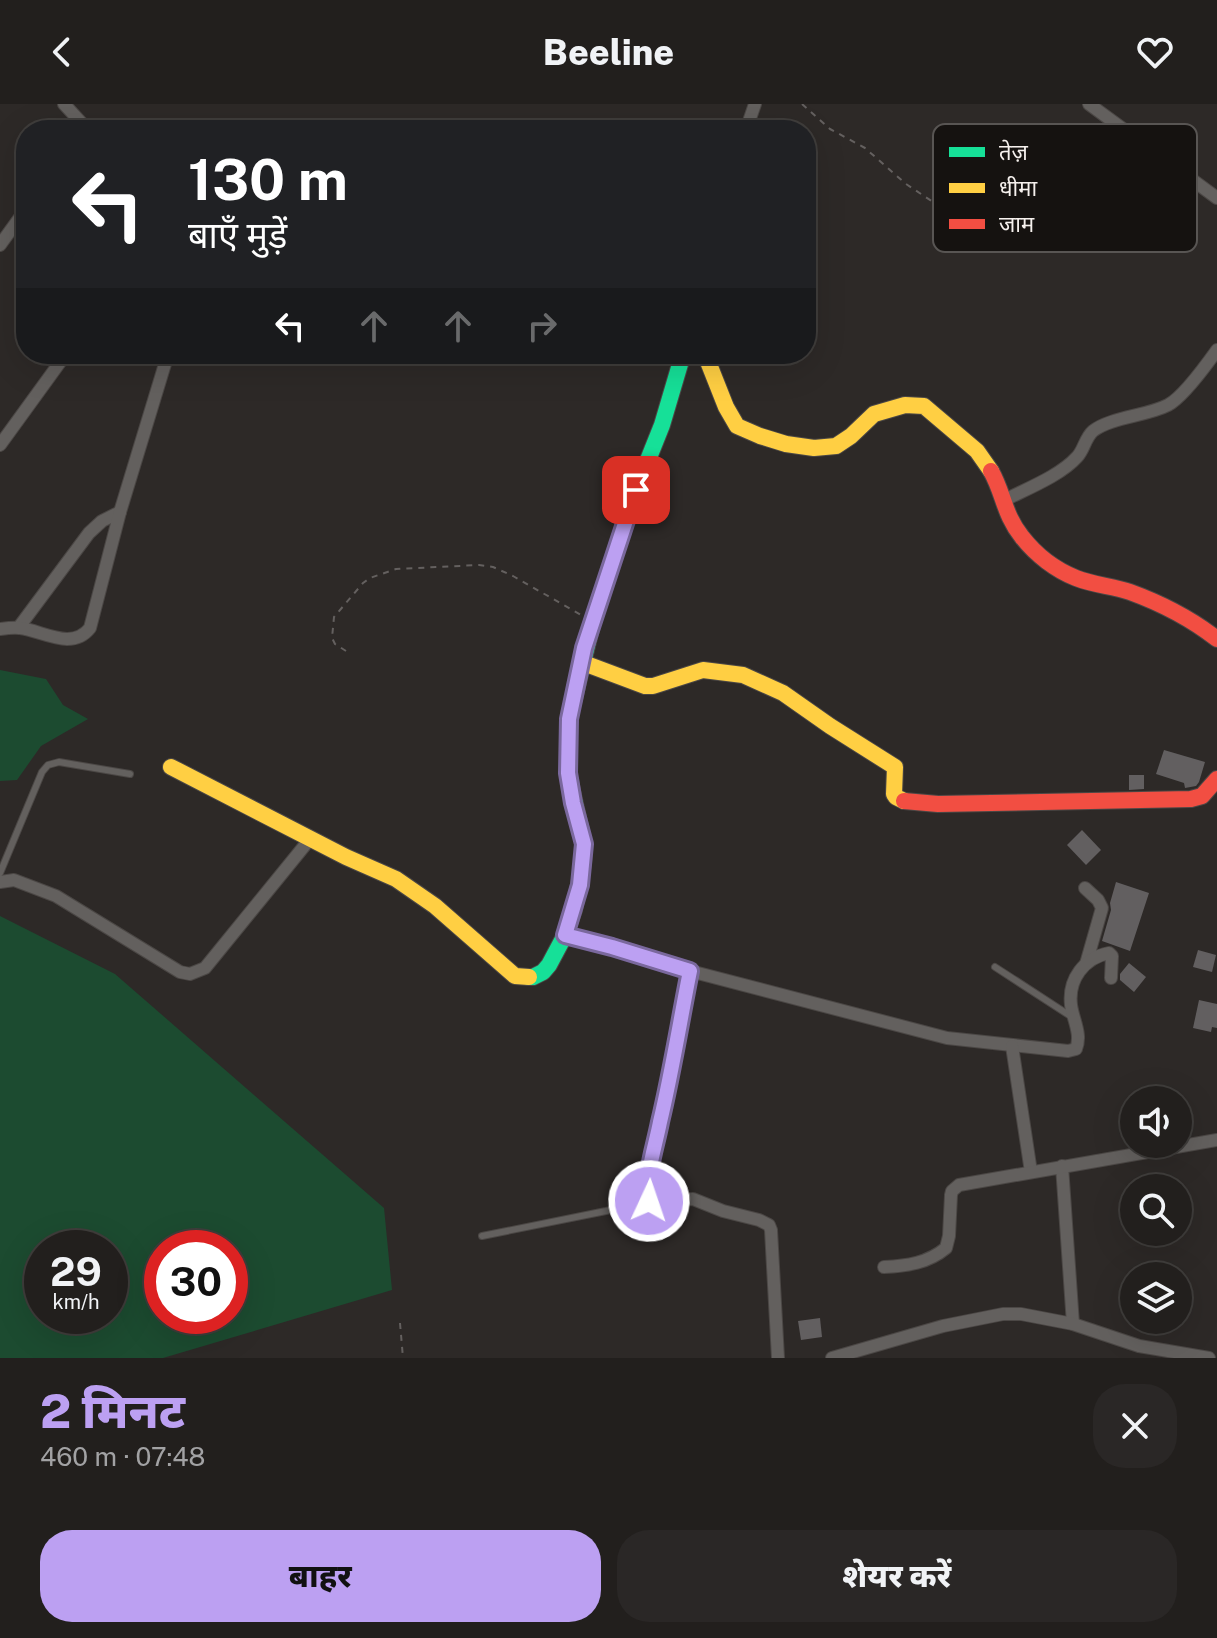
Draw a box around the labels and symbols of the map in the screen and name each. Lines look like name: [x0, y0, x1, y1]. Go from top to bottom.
legend: [933, 124, 1197, 252]
text: तेज़: [999, 139, 1029, 165]
text: धीमा: [999, 175, 1037, 201]
text: जाम: [999, 211, 1035, 237]
pin: [602, 456, 670, 524]
position arrow: [607, 1159, 691, 1243]
speed limit sign: 30: [144, 1230, 248, 1334]

